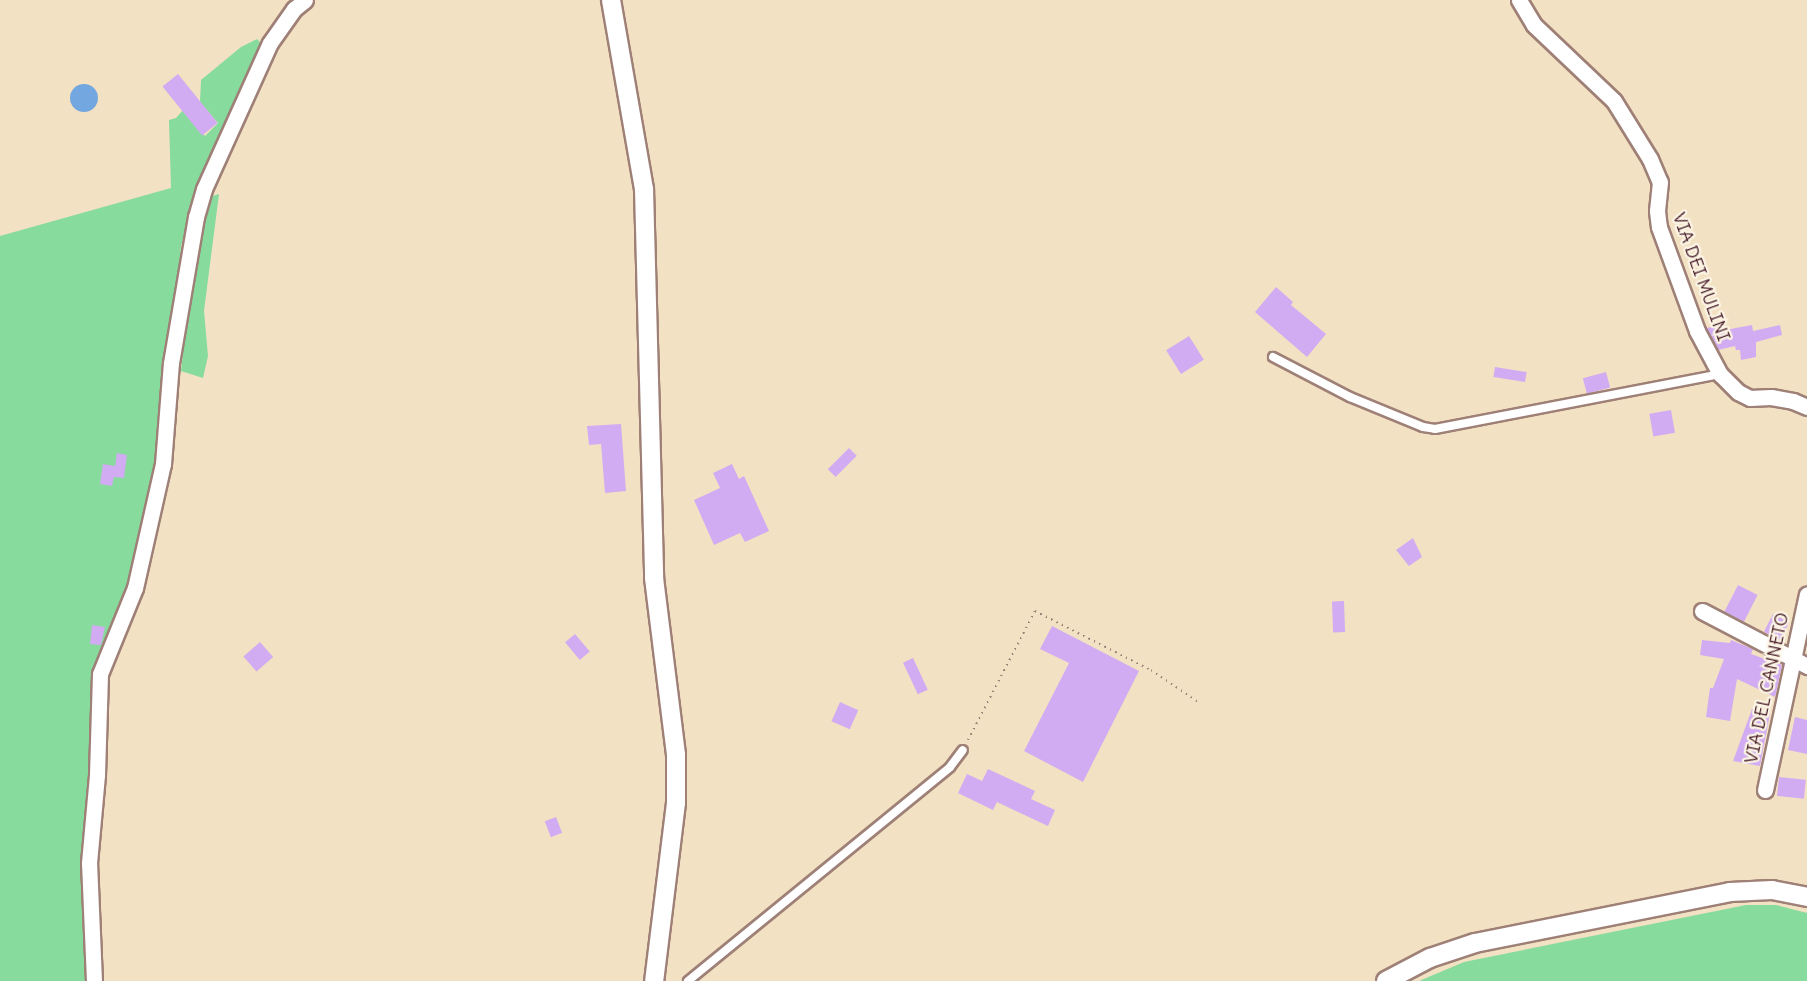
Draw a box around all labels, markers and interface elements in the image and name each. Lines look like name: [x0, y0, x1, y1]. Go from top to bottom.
street label: VIA DEI MULINI: [1668, 210, 1734, 344]
street label: VIA DEL CANNETO: [1740, 610, 1794, 766]

